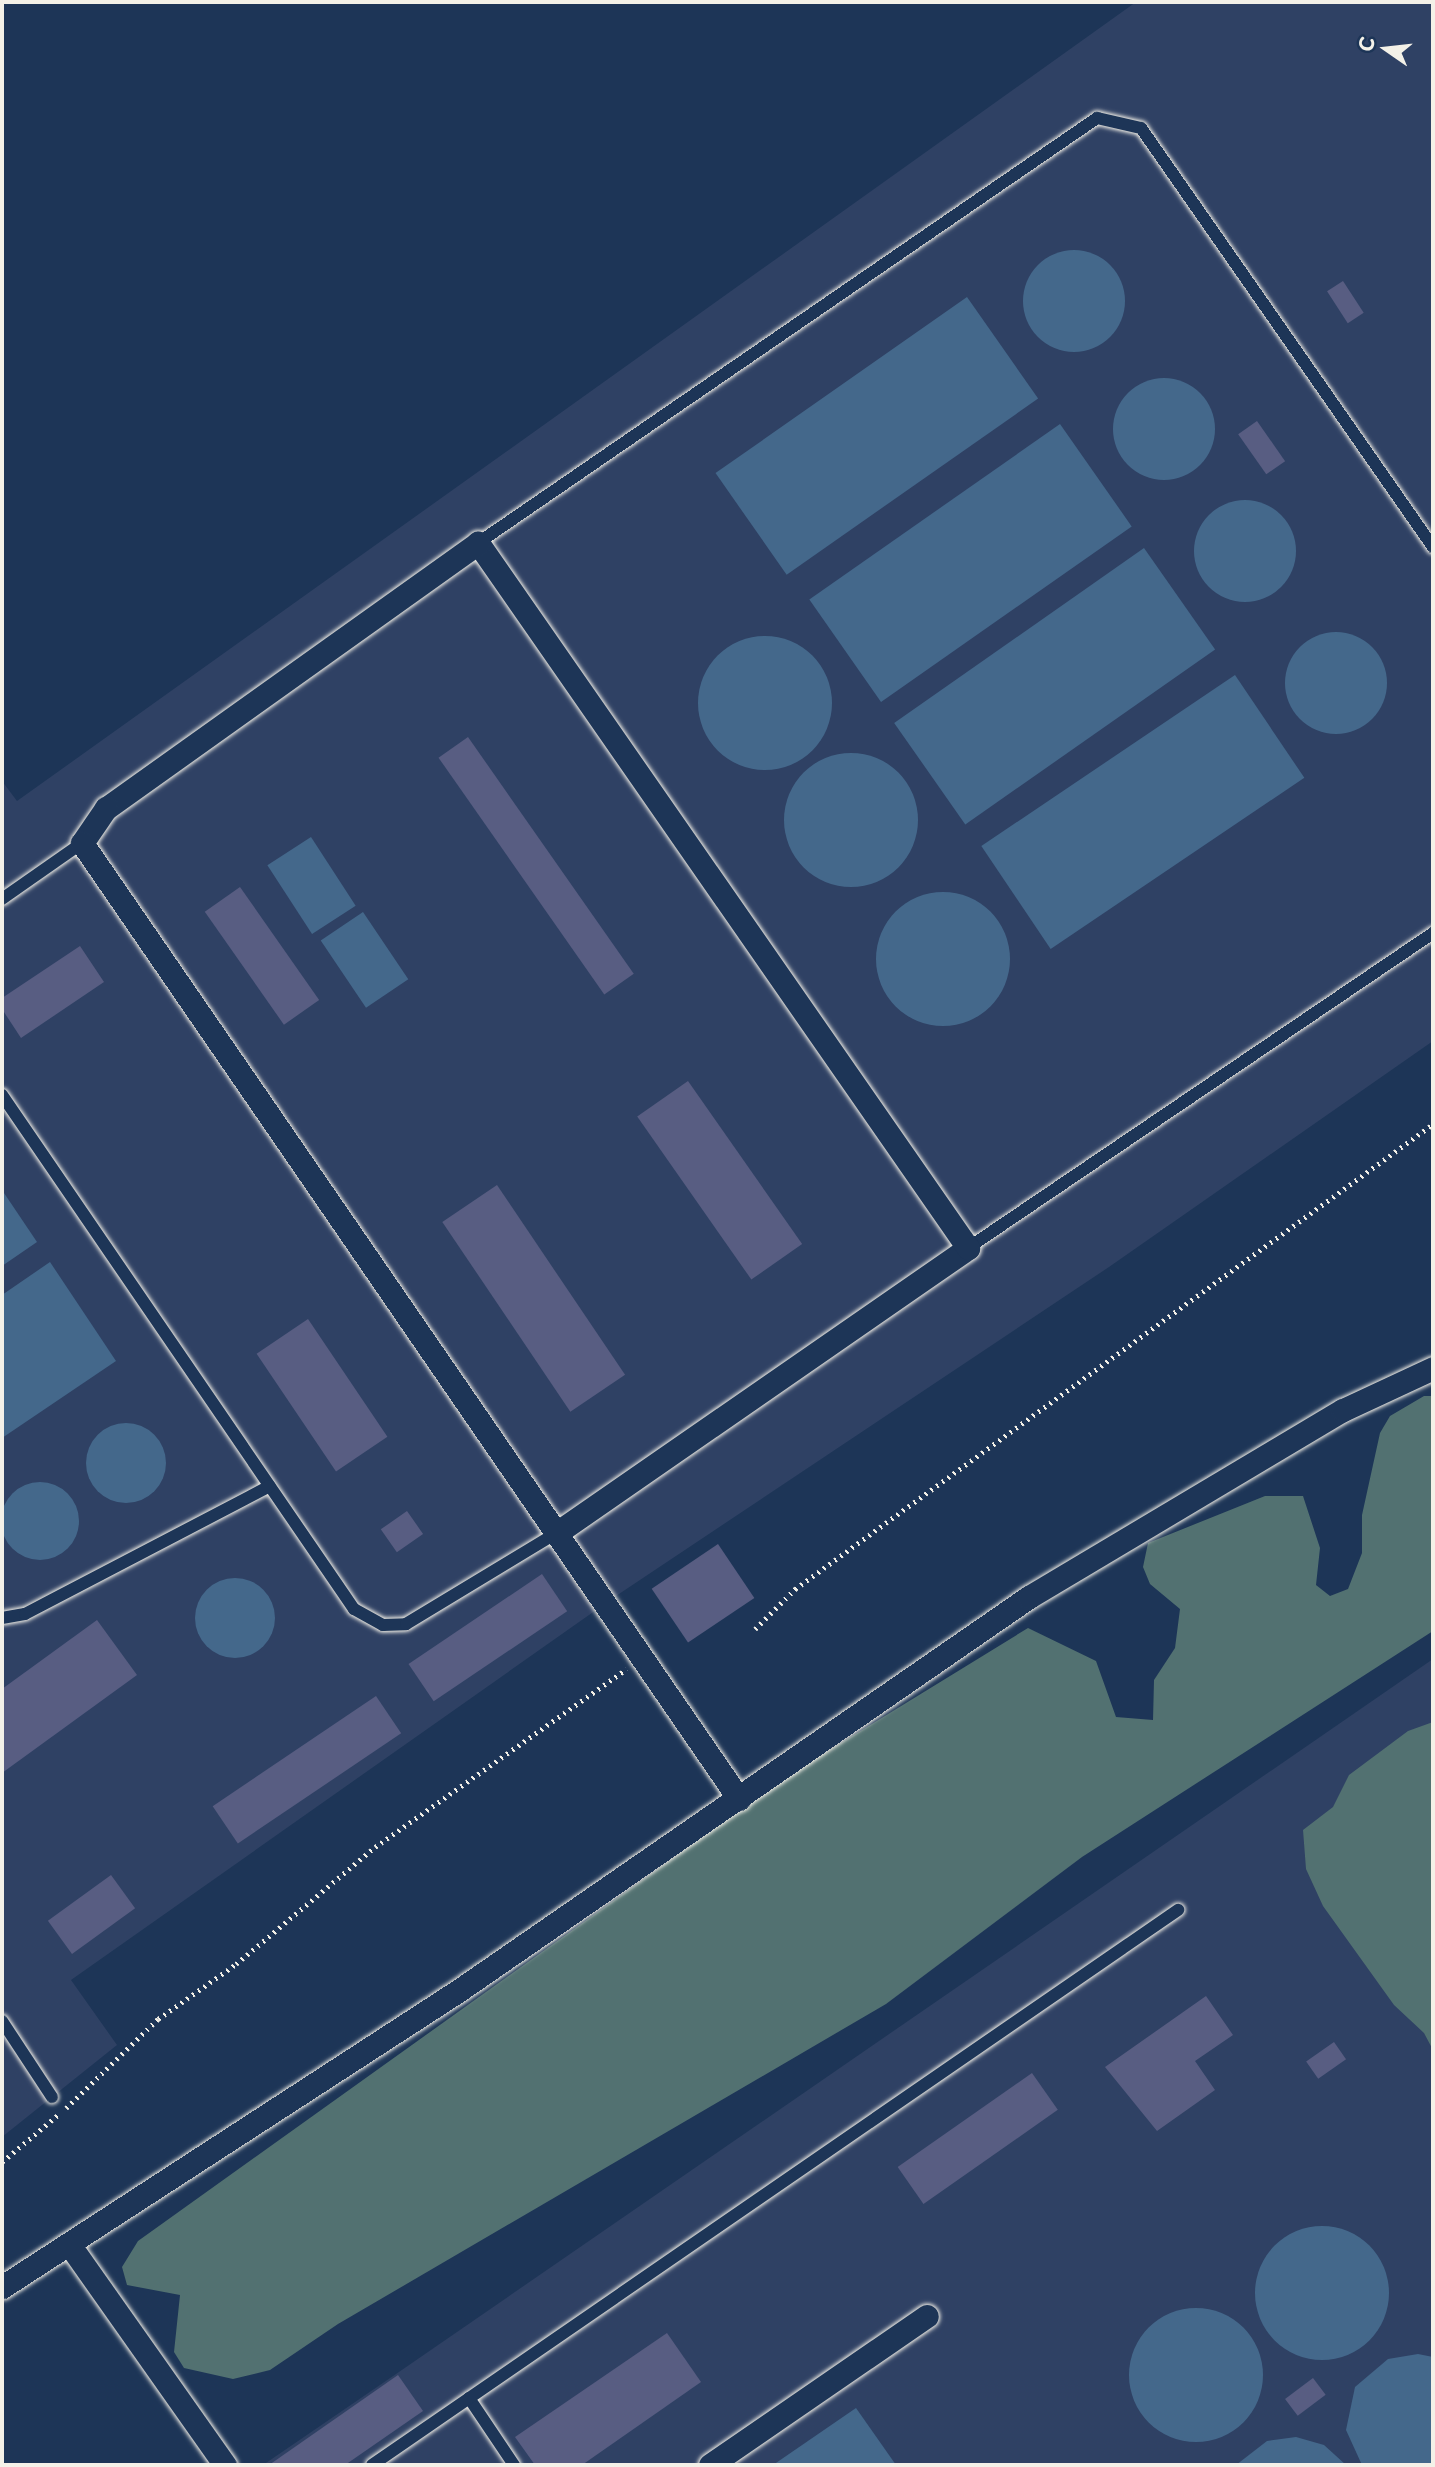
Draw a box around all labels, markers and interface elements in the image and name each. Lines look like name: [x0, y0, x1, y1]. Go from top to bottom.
north arrow: [1351, 14, 1421, 84]
text: С: [1350, 34, 1381, 54]

